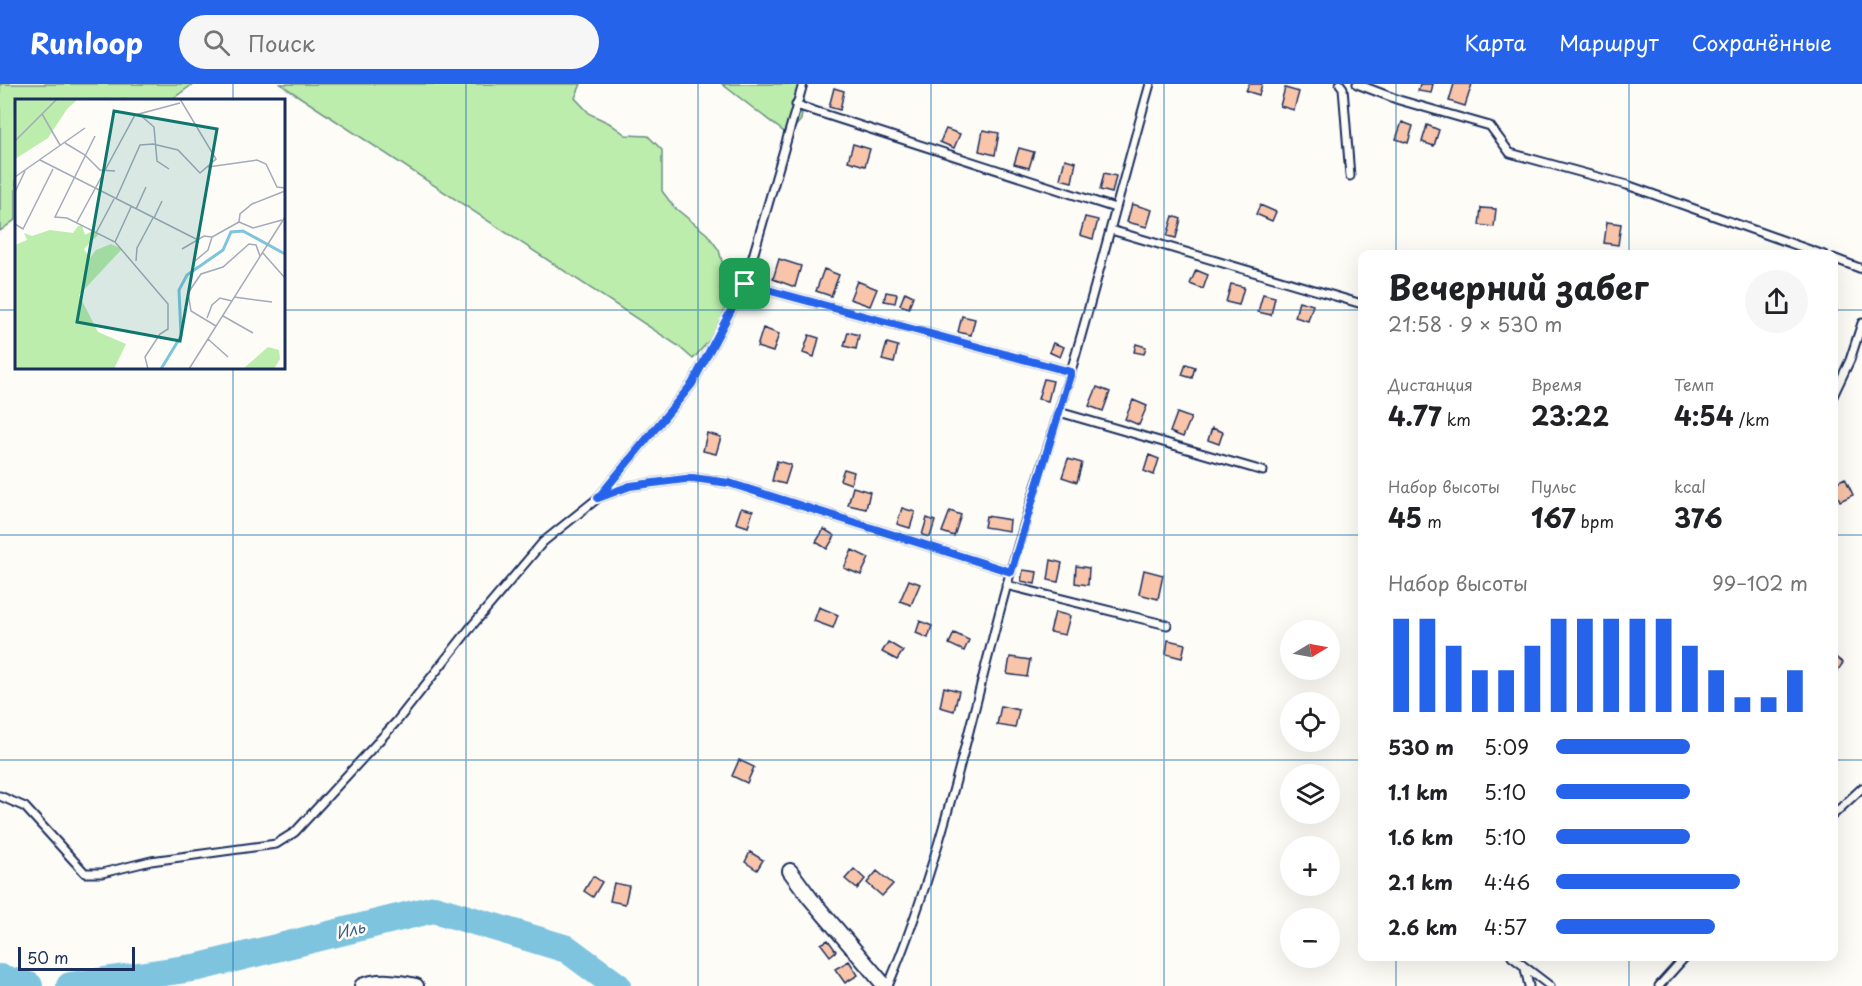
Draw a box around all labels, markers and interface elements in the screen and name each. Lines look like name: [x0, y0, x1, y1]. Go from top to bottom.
search box: [179, 15, 599, 69]
text: Runloop: [30, 21, 143, 64]
icon: search: [200, 26, 233, 59]
text: Поиск: [248, 26, 315, 59]
text: Карта: [1465, 26, 1526, 58]
text: Маршрут: [1559, 26, 1659, 58]
text: Сохранённые: [1692, 26, 1832, 58]
inset map: [15, 99, 285, 369]
pin: [719, 258, 770, 309]
text: Вечерний забег: [1388, 261, 1648, 311]
icon: arrive: [728, 267, 761, 300]
button: share: [1745, 270, 1808, 333]
text: 21:58 · 9 × 530 m: [1388, 309, 1563, 339]
text: Дистанция: [1388, 372, 1473, 396]
text: Время: [1531, 372, 1582, 396]
text: Темп: [1674, 372, 1714, 396]
text: 4.77: [1388, 396, 1442, 435]
text: 23:22: [1531, 396, 1609, 435]
text: 4:54: [1674, 396, 1734, 435]
text: km: [1442, 407, 1471, 431]
text: /km: [1734, 407, 1770, 431]
text: Набор высоты: [1388, 474, 1500, 498]
text: Пульс: [1531, 474, 1576, 498]
text: kcal: [1674, 474, 1706, 498]
text: 45: [1388, 498, 1422, 537]
text: 167: [1531, 498, 1576, 537]
text: 376: [1674, 498, 1723, 537]
text: m: [1422, 509, 1442, 533]
text: bpm: [1576, 509, 1614, 533]
text: Набор высоты: [1388, 568, 1528, 598]
text: 99–102 m: [1712, 568, 1808, 598]
north arrow: [1280, 620, 1340, 680]
map controls: [1280, 620, 1340, 968]
button: locate: [1280, 692, 1340, 752]
text: 530 m: [1388, 732, 1454, 762]
text: 5:09: [1484, 732, 1529, 762]
button: layers: [1280, 764, 1340, 824]
text: 1.1 km: [1388, 777, 1448, 807]
text: 5:10: [1484, 777, 1526, 807]
text: 1.6 km: [1388, 822, 1453, 852]
text: 5:10: [1484, 822, 1526, 852]
button: +: [1280, 836, 1340, 896]
text: 2.1 km: [1388, 867, 1453, 897]
text: 4:46: [1484, 867, 1530, 897]
button: −: [1280, 908, 1340, 968]
text: 2.6 km: [1388, 912, 1457, 942]
text: 4:57: [1484, 912, 1527, 942]
water label: Иль: [333, 914, 368, 944]
scale bar: [18, 944, 135, 972]
text: 50 m: [27, 945, 68, 969]

